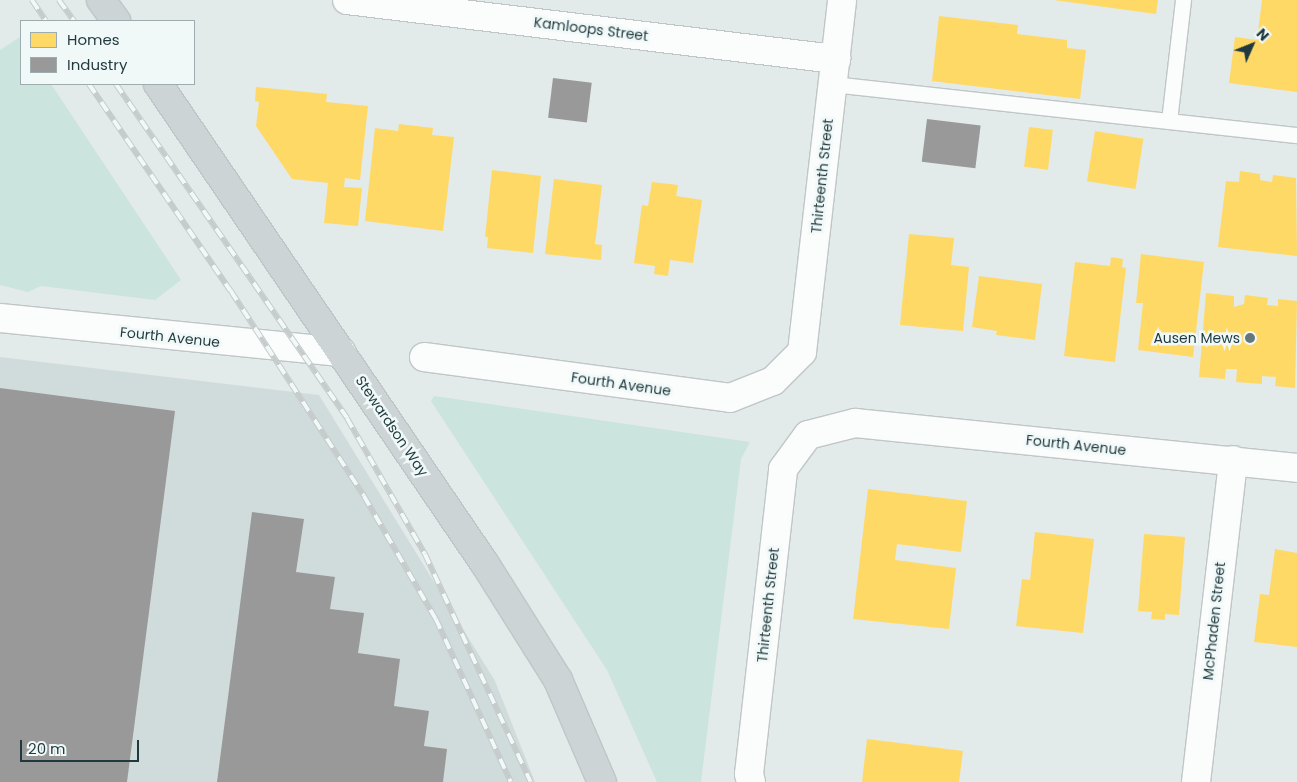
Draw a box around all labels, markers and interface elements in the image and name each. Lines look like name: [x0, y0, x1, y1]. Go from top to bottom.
street label: Kamloops Street: [533, 14, 649, 44]
legend: [20, 20, 195, 85]
north arrow: [1227, 20, 1277, 70]
text: N: [1252, 24, 1274, 45]
text: Homes: [67, 29, 120, 50]
text: Industry: [67, 54, 127, 75]
street label: Thirteenth Street: [808, 118, 836, 234]
street label: Fourth Avenue: [119, 323, 221, 351]
place label: Ausen Mews: [1153, 330, 1240, 346]
marker: Ausen Mews: [1244, 332, 1256, 344]
street label: Fourth Avenue: [570, 369, 672, 399]
street label: Stewardson Way: [352, 373, 432, 479]
street label: Fourth Avenue: [1025, 431, 1127, 459]
street label: Thirteenth Street: [754, 547, 782, 663]
street label: McPhaden Street: [1199, 561, 1229, 681]
scale bar: [22, 730, 141, 762]
text: 20 m: [28, 738, 66, 759]

